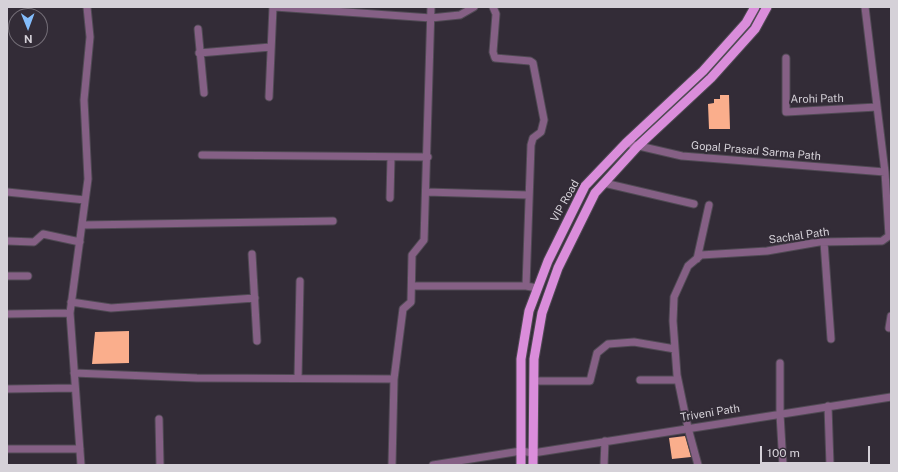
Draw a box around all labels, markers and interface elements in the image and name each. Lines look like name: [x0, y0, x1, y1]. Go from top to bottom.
north arrow: [8, 8, 48, 48]
text: N: [24, 33, 33, 45]
street label: Arohi Path: [790, 92, 844, 106]
street label: Gopal Prasad Sarma Path: [691, 139, 821, 163]
street label: VIP Road: [548, 178, 582, 224]
street label: Sachal Path: [768, 225, 830, 247]
street label: Triveni Path: [679, 402, 741, 424]
scale bar: [762, 438, 872, 464]
text: 100 m: [767, 446, 800, 460]

